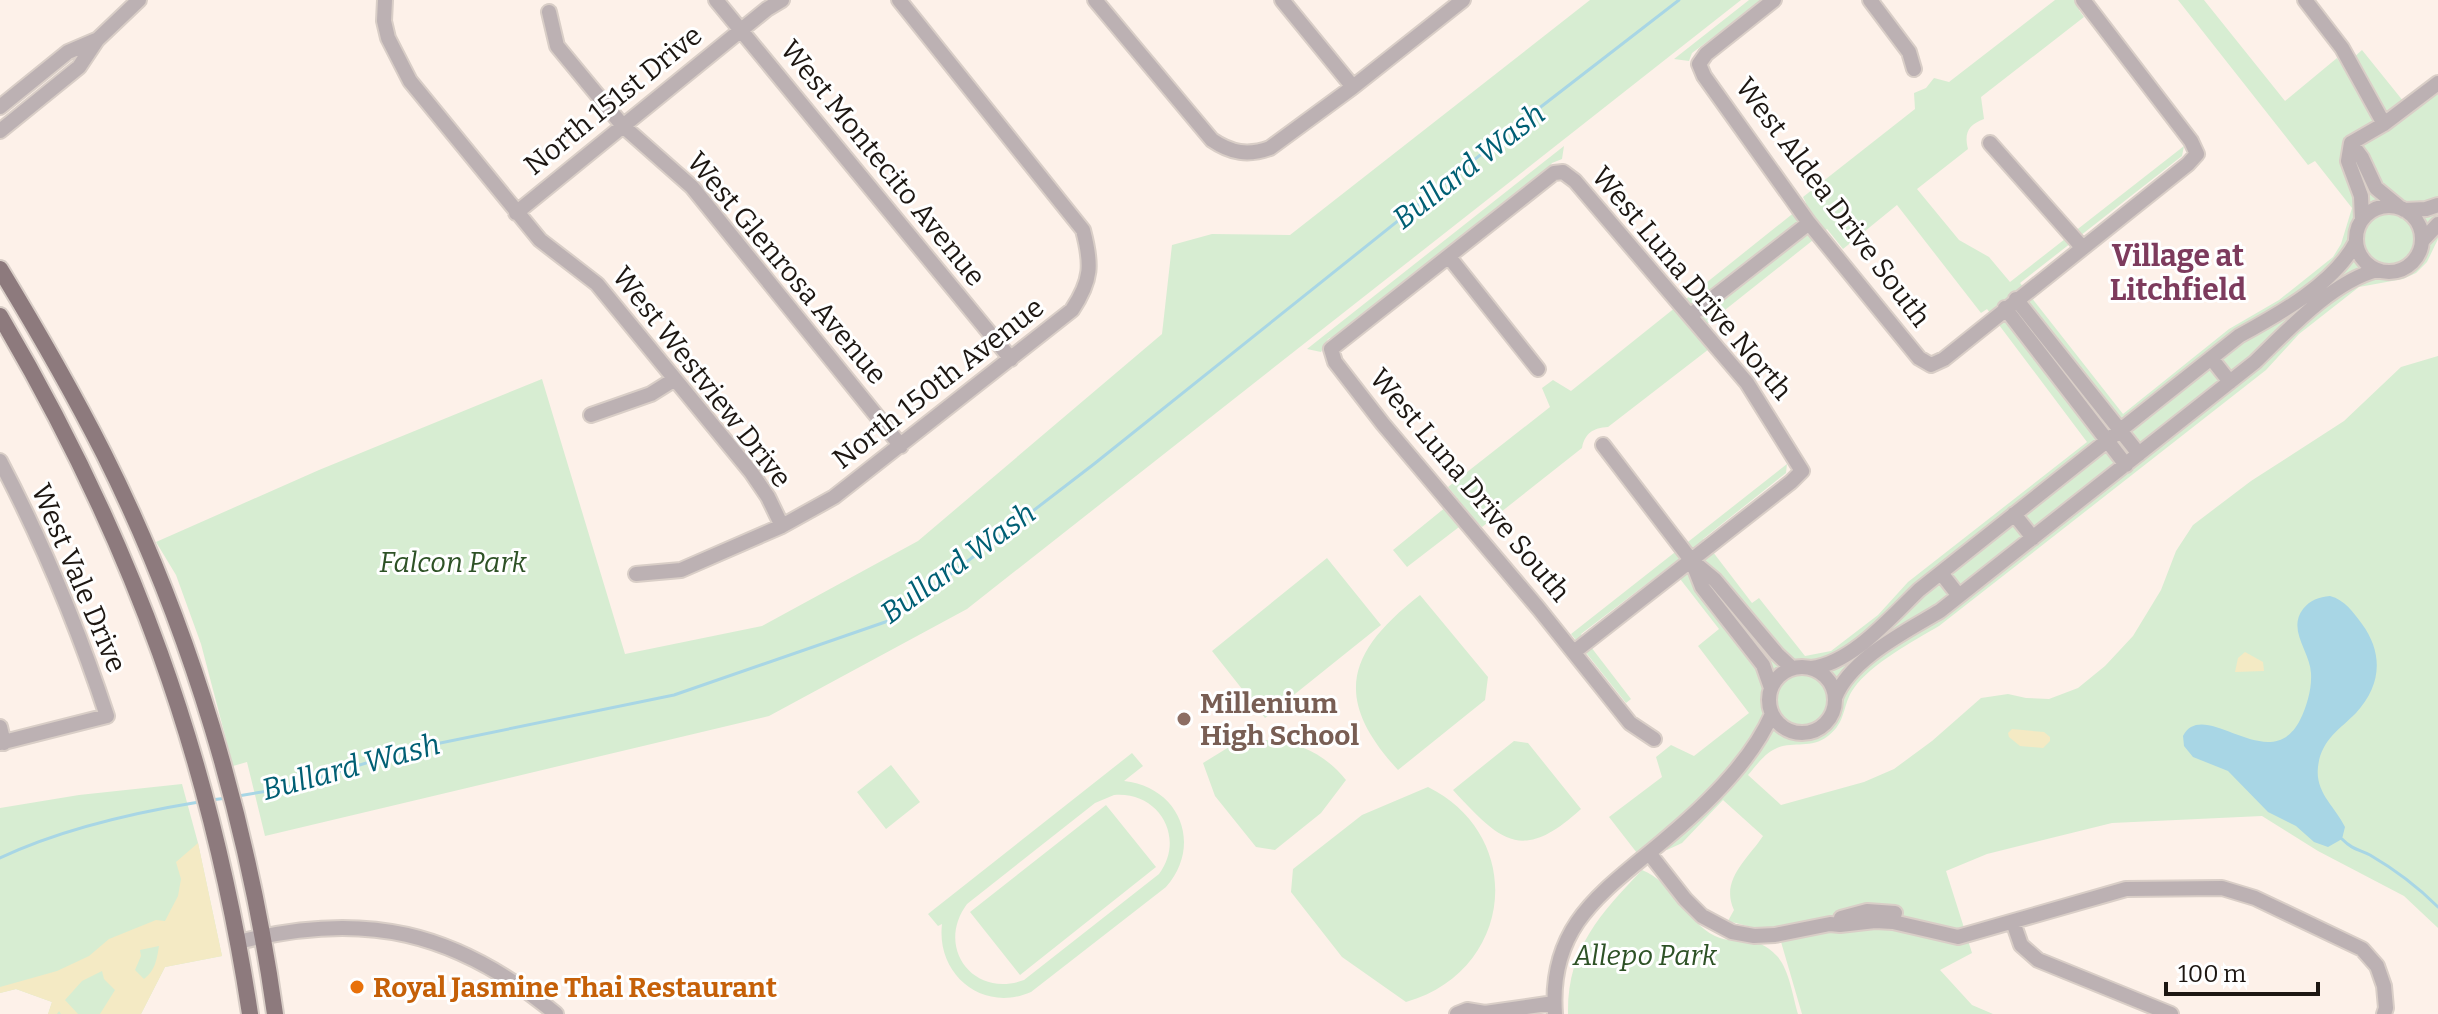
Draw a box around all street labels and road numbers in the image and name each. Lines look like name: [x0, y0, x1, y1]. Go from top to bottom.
street label: North 151st Drive: [518, 18, 708, 182]
street label: West Montecito Avenue: [774, 33, 992, 293]
street label: West Aldea Drive South: [1729, 71, 1937, 333]
street label: West Glenrosa Avenue: [680, 145, 894, 391]
street label: West Luna Drive North: [1585, 160, 1799, 406]
street label: West Westview Drive: [606, 260, 798, 494]
street label: North 150th Avenue: [826, 290, 1050, 476]
street label: West Luna Drive South: [1363, 362, 1577, 608]
street label: West Vale Drive: [24, 479, 134, 677]

